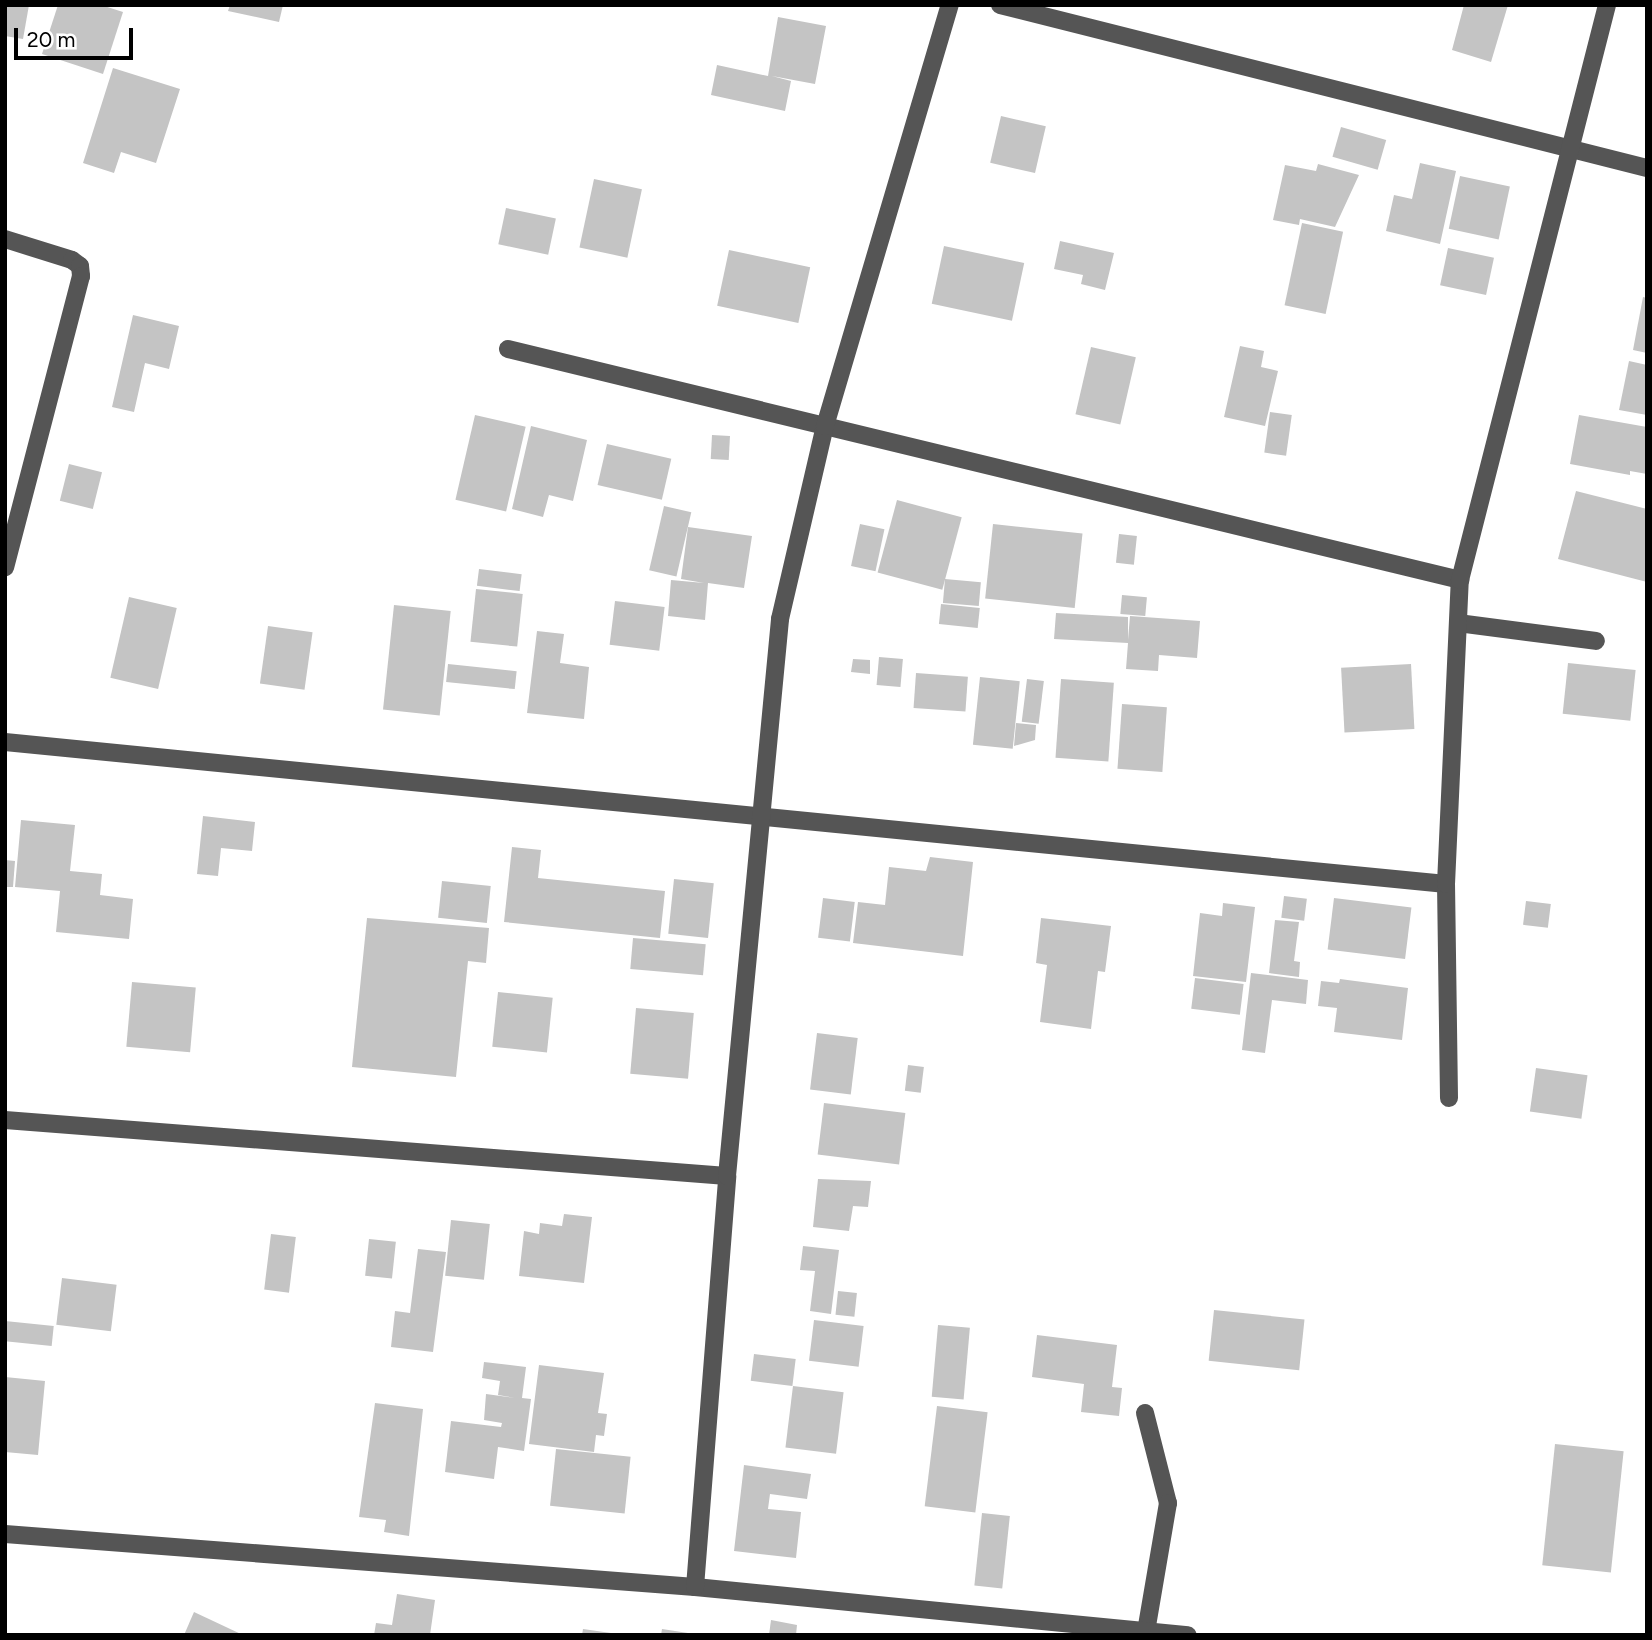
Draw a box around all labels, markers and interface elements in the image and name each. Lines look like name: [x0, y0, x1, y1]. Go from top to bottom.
scale bar: [18, 14, 136, 58]
text: 20 m: [27, 27, 75, 52]

